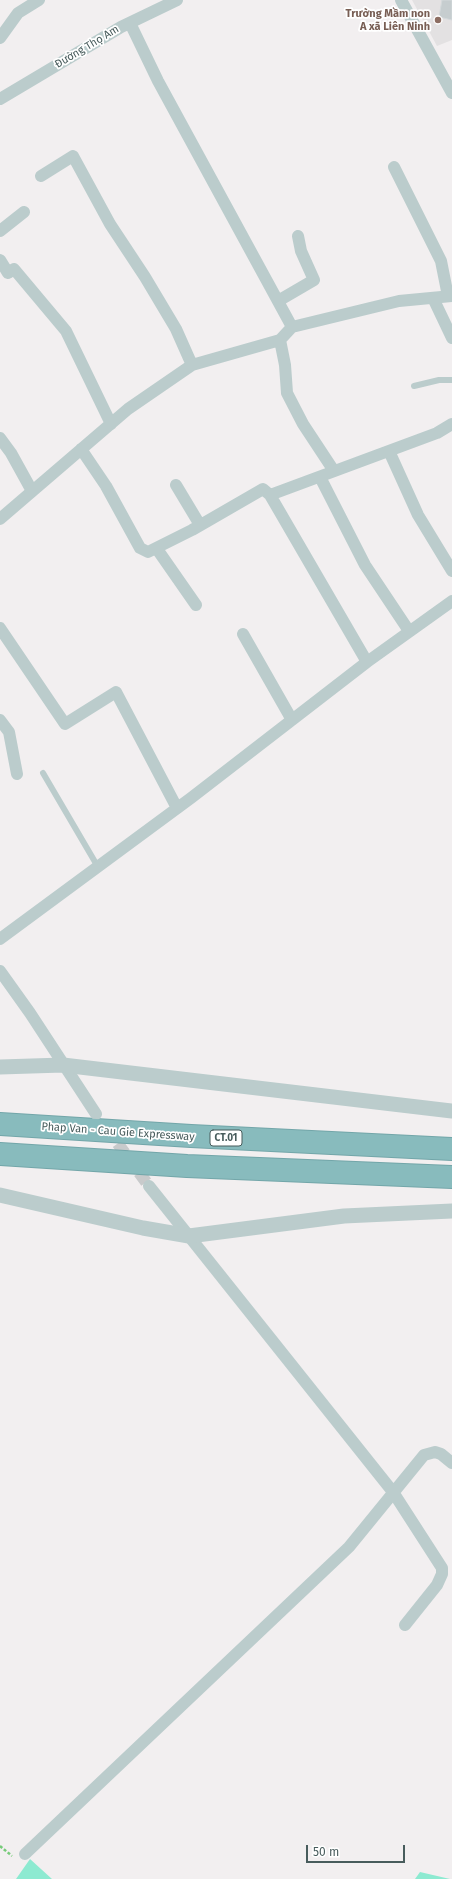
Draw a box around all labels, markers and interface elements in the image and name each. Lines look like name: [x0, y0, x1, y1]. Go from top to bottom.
place label: Trường Mầm non A xã Liên Ninh: [346, 7, 430, 33]
marker: Trường Mầm non A xã Liên Ninh: [433, 15, 443, 25]
street label: Đường Thọ Am: [53, 23, 121, 71]
street label: Phap Van - Cau Gie Expressway: [41, 1120, 195, 1144]
road number: CT.01: [210, 1130, 242, 1146]
scale bar: [308, 1837, 407, 1863]
text: 50 m: [313, 1845, 339, 1859]

